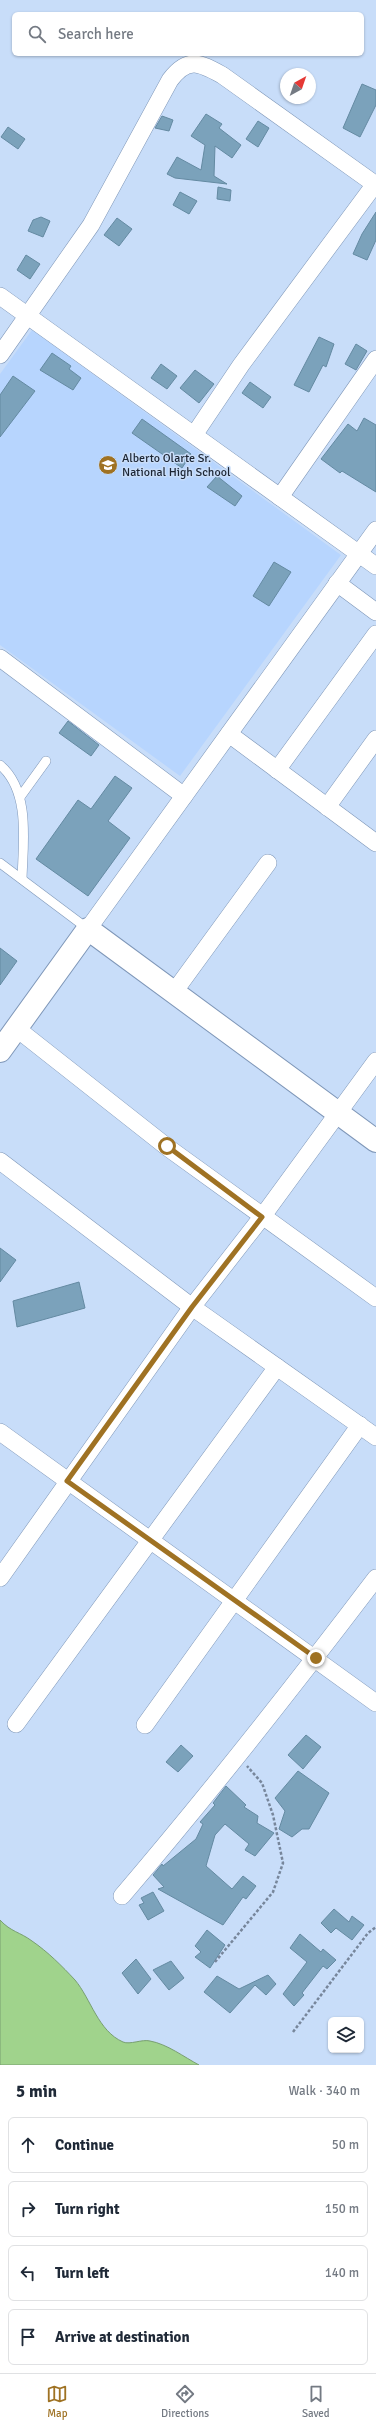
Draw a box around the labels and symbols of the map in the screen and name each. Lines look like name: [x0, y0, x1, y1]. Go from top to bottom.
north arrow: [280, 68, 316, 104]
place label: Alberto Olarte Sr. National High School: [122, 451, 231, 480]
school or university icon: Alberto Olarte Sr. National High School: [97, 454, 119, 476]
route start: [158, 1137, 176, 1155]
route end: [307, 1649, 325, 1667]

